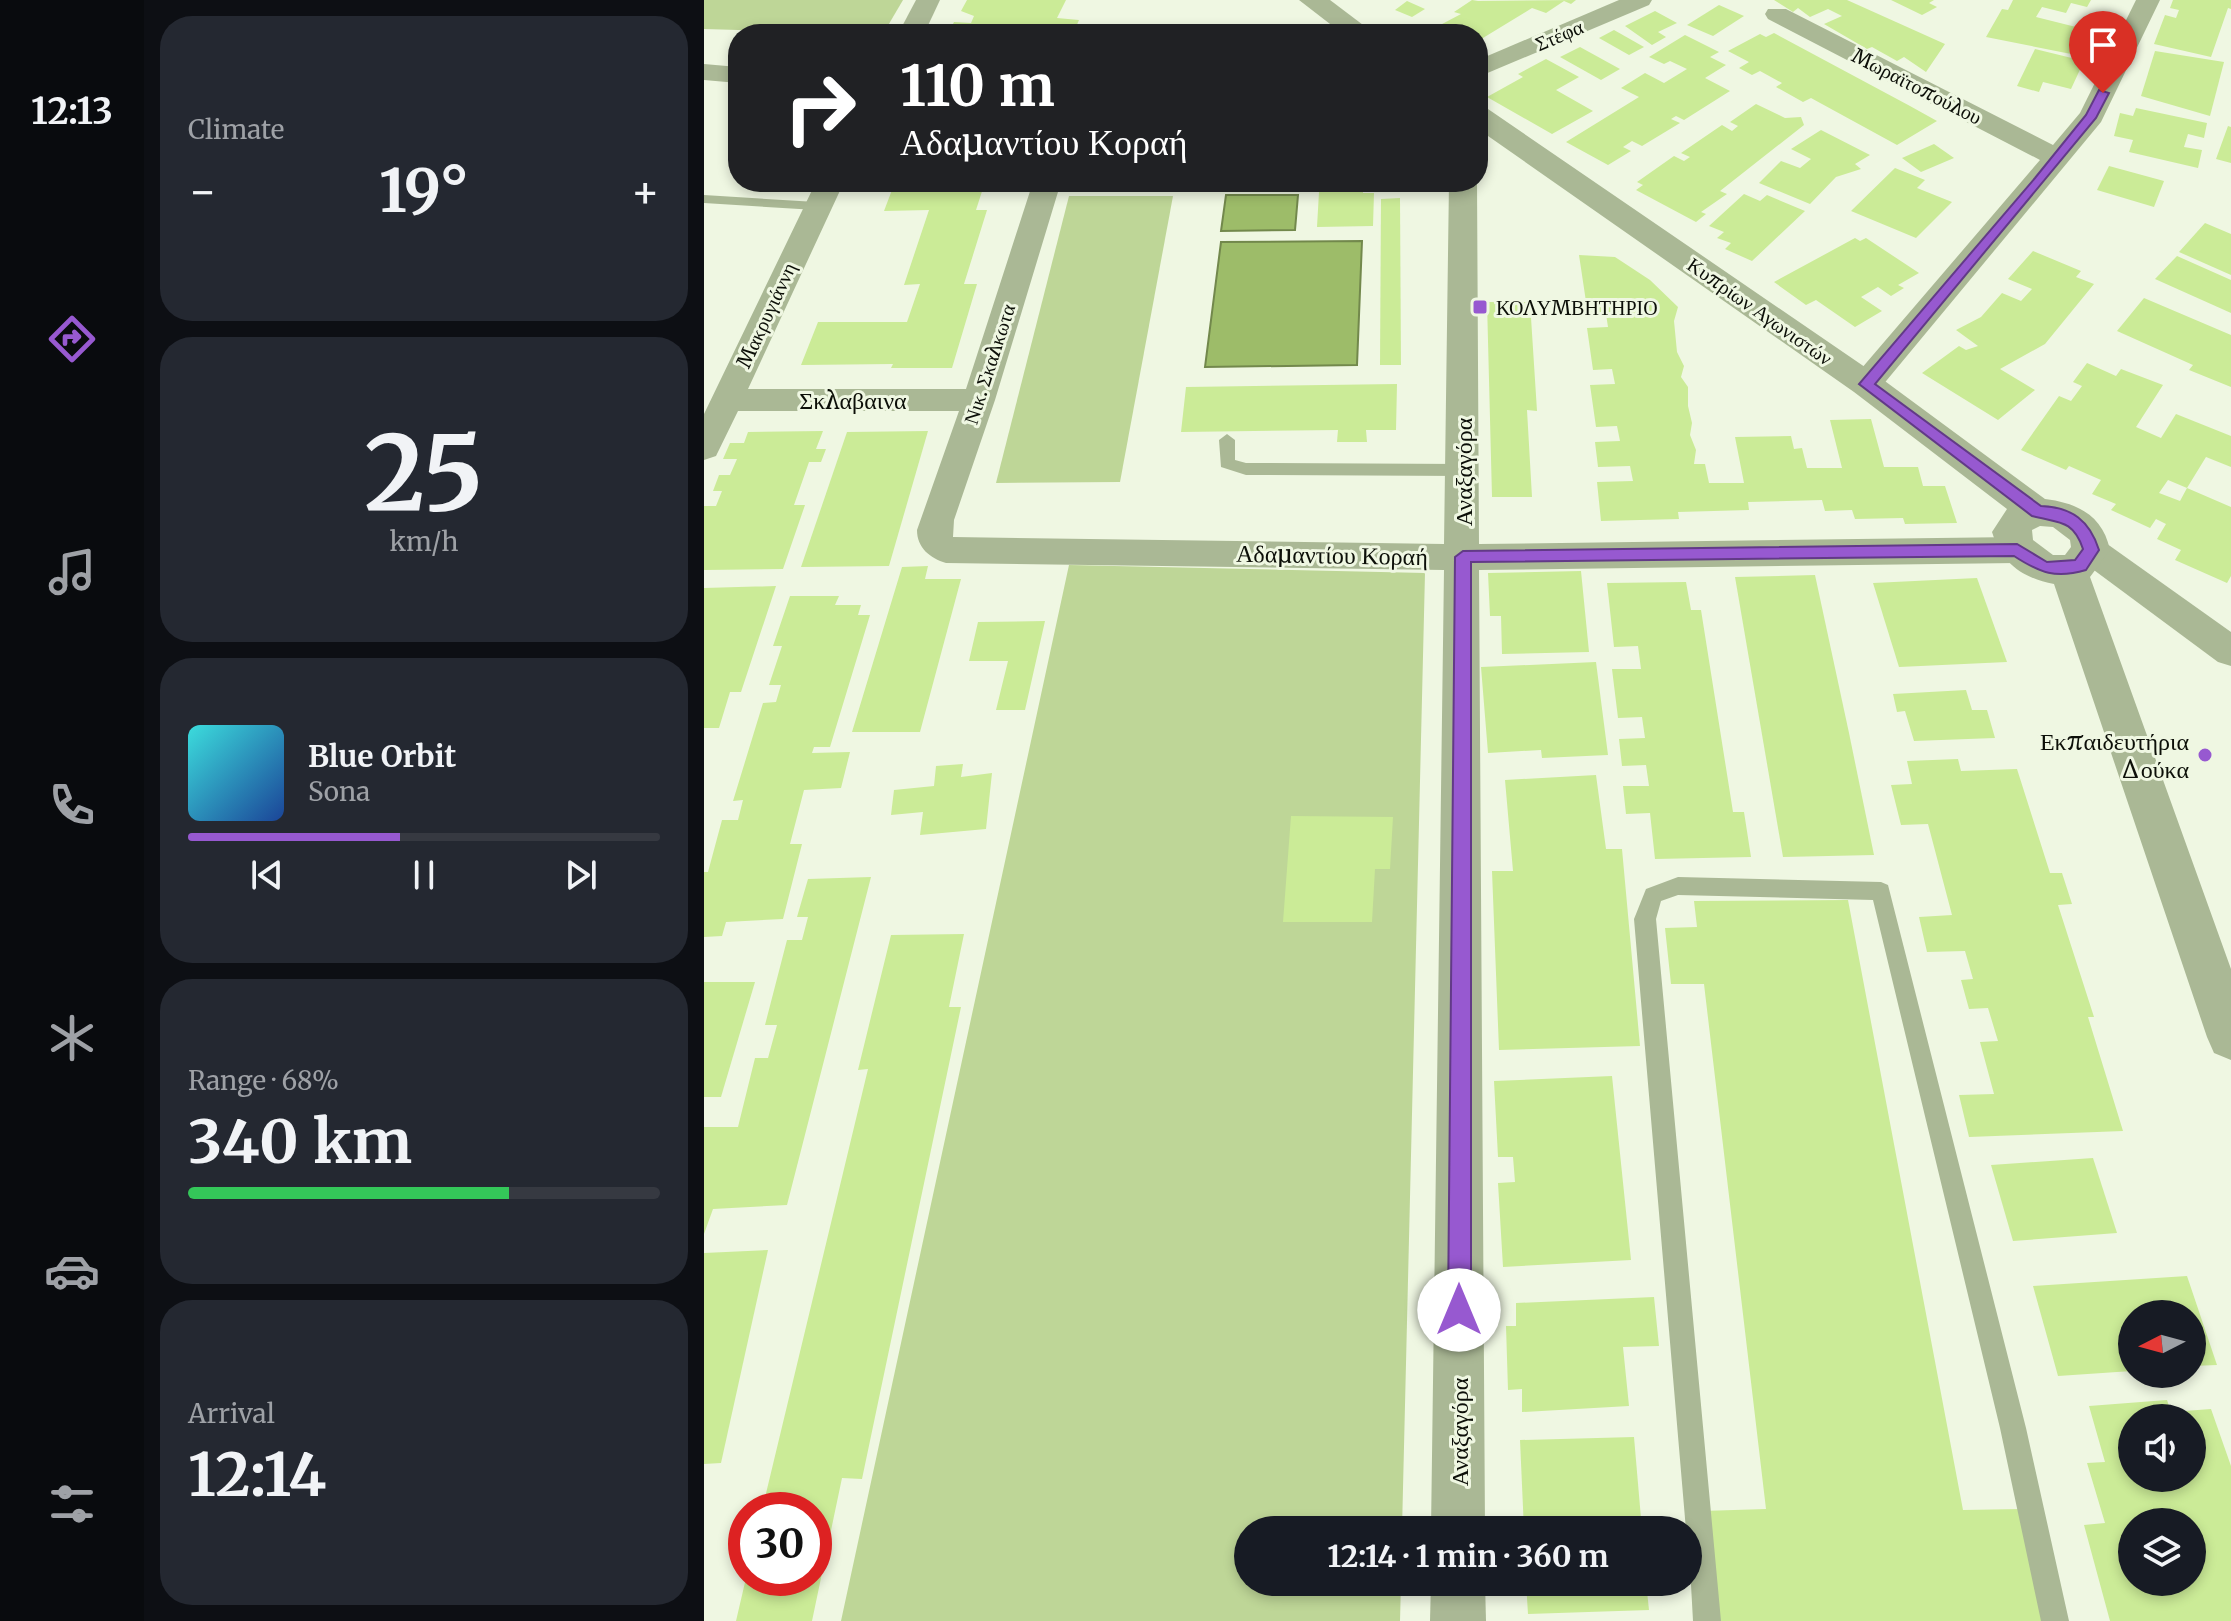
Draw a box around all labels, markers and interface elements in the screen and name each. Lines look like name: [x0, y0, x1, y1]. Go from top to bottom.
pin: [2069, 11, 2137, 93]
street label: Στέφα: [1531, 14, 1587, 56]
icon: arrive: [2081, 23, 2125, 67]
street label: Μωραϊτοπούλου: [1848, 43, 1986, 129]
text: 110 m: [900, 51, 1055, 121]
icon: right: [768, 56, 872, 160]
text: 12:13: [31, 89, 113, 134]
text: Climate: [188, 113, 284, 146]
text: Αδαμαντίου Κοραή: [900, 120, 1188, 165]
text: 19°: [379, 153, 469, 228]
text: −: [188, 164, 217, 219]
text: +: [631, 164, 660, 219]
street label: Κυπρίων Αγωνιστών: [1683, 252, 1837, 370]
street label: Μακρυγιάννη: [731, 258, 801, 372]
place label: ΚΟΛΥΜΒΗΤΗΡΙΟ: [1496, 295, 1658, 320]
marker: ΚΟΛΥΜΒΗΤΗΡΙΟ: [1471, 298, 1489, 316]
street label: Νικ. Σκαλκωτα: [958, 300, 1020, 427]
icon: directions: [44, 311, 100, 367]
street label: Σκλαβαινα: [799, 385, 907, 416]
text: 25: [364, 408, 484, 538]
street label: Αναξαγόρα: [1448, 417, 1479, 526]
text: km/h: [390, 525, 458, 558]
street label: Αδαμαντίου Κοραή: [1236, 538, 1428, 572]
icon: music: [44, 544, 100, 600]
place label: Εκπαιδευτήρια Δούκα: [2040, 726, 2189, 785]
text: Blue Orbit: [308, 737, 456, 775]
marker: Εκπαιδευτήρια Δούκα: [2196, 746, 2214, 764]
text: Sona: [308, 775, 370, 808]
icon: phone: [44, 777, 100, 833]
icon: previous: [245, 853, 289, 897]
icon: pause: [402, 853, 446, 897]
icon: next: [559, 853, 603, 897]
icon: climate: [44, 1010, 100, 1066]
text: Range · 68%: [188, 1064, 339, 1097]
text: 340 km: [188, 1104, 412, 1179]
icon: car: [44, 1243, 100, 1299]
position arrow: [1417, 1268, 1501, 1352]
north arrow: [2118, 1300, 2206, 1388]
map controls: [2118, 1300, 2206, 1596]
street label: Αναξαγόρα: [1444, 1377, 1475, 1486]
text: Arrival: [188, 1397, 275, 1430]
button: sound: [2118, 1404, 2206, 1492]
text: 12:14: [188, 1437, 326, 1512]
icon: filters: [44, 1476, 100, 1532]
speed limit sign: 30: [728, 1492, 832, 1596]
button: layers: [2118, 1508, 2206, 1596]
text: 12:14 · 1 min · 360 m: [1327, 1537, 1609, 1575]

